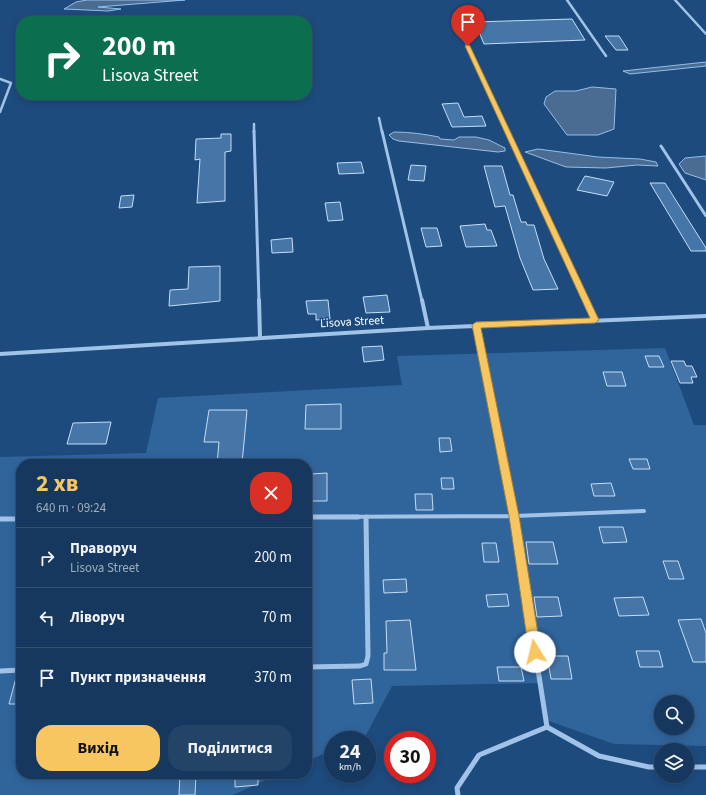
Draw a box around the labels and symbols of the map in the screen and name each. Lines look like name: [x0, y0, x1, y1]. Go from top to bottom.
pin: [451, 5, 485, 46]
street label: Lisova Street: [320, 312, 384, 332]
position arrow: [514, 631, 556, 673]
speed limit sign: 30: [384, 731, 436, 783]

